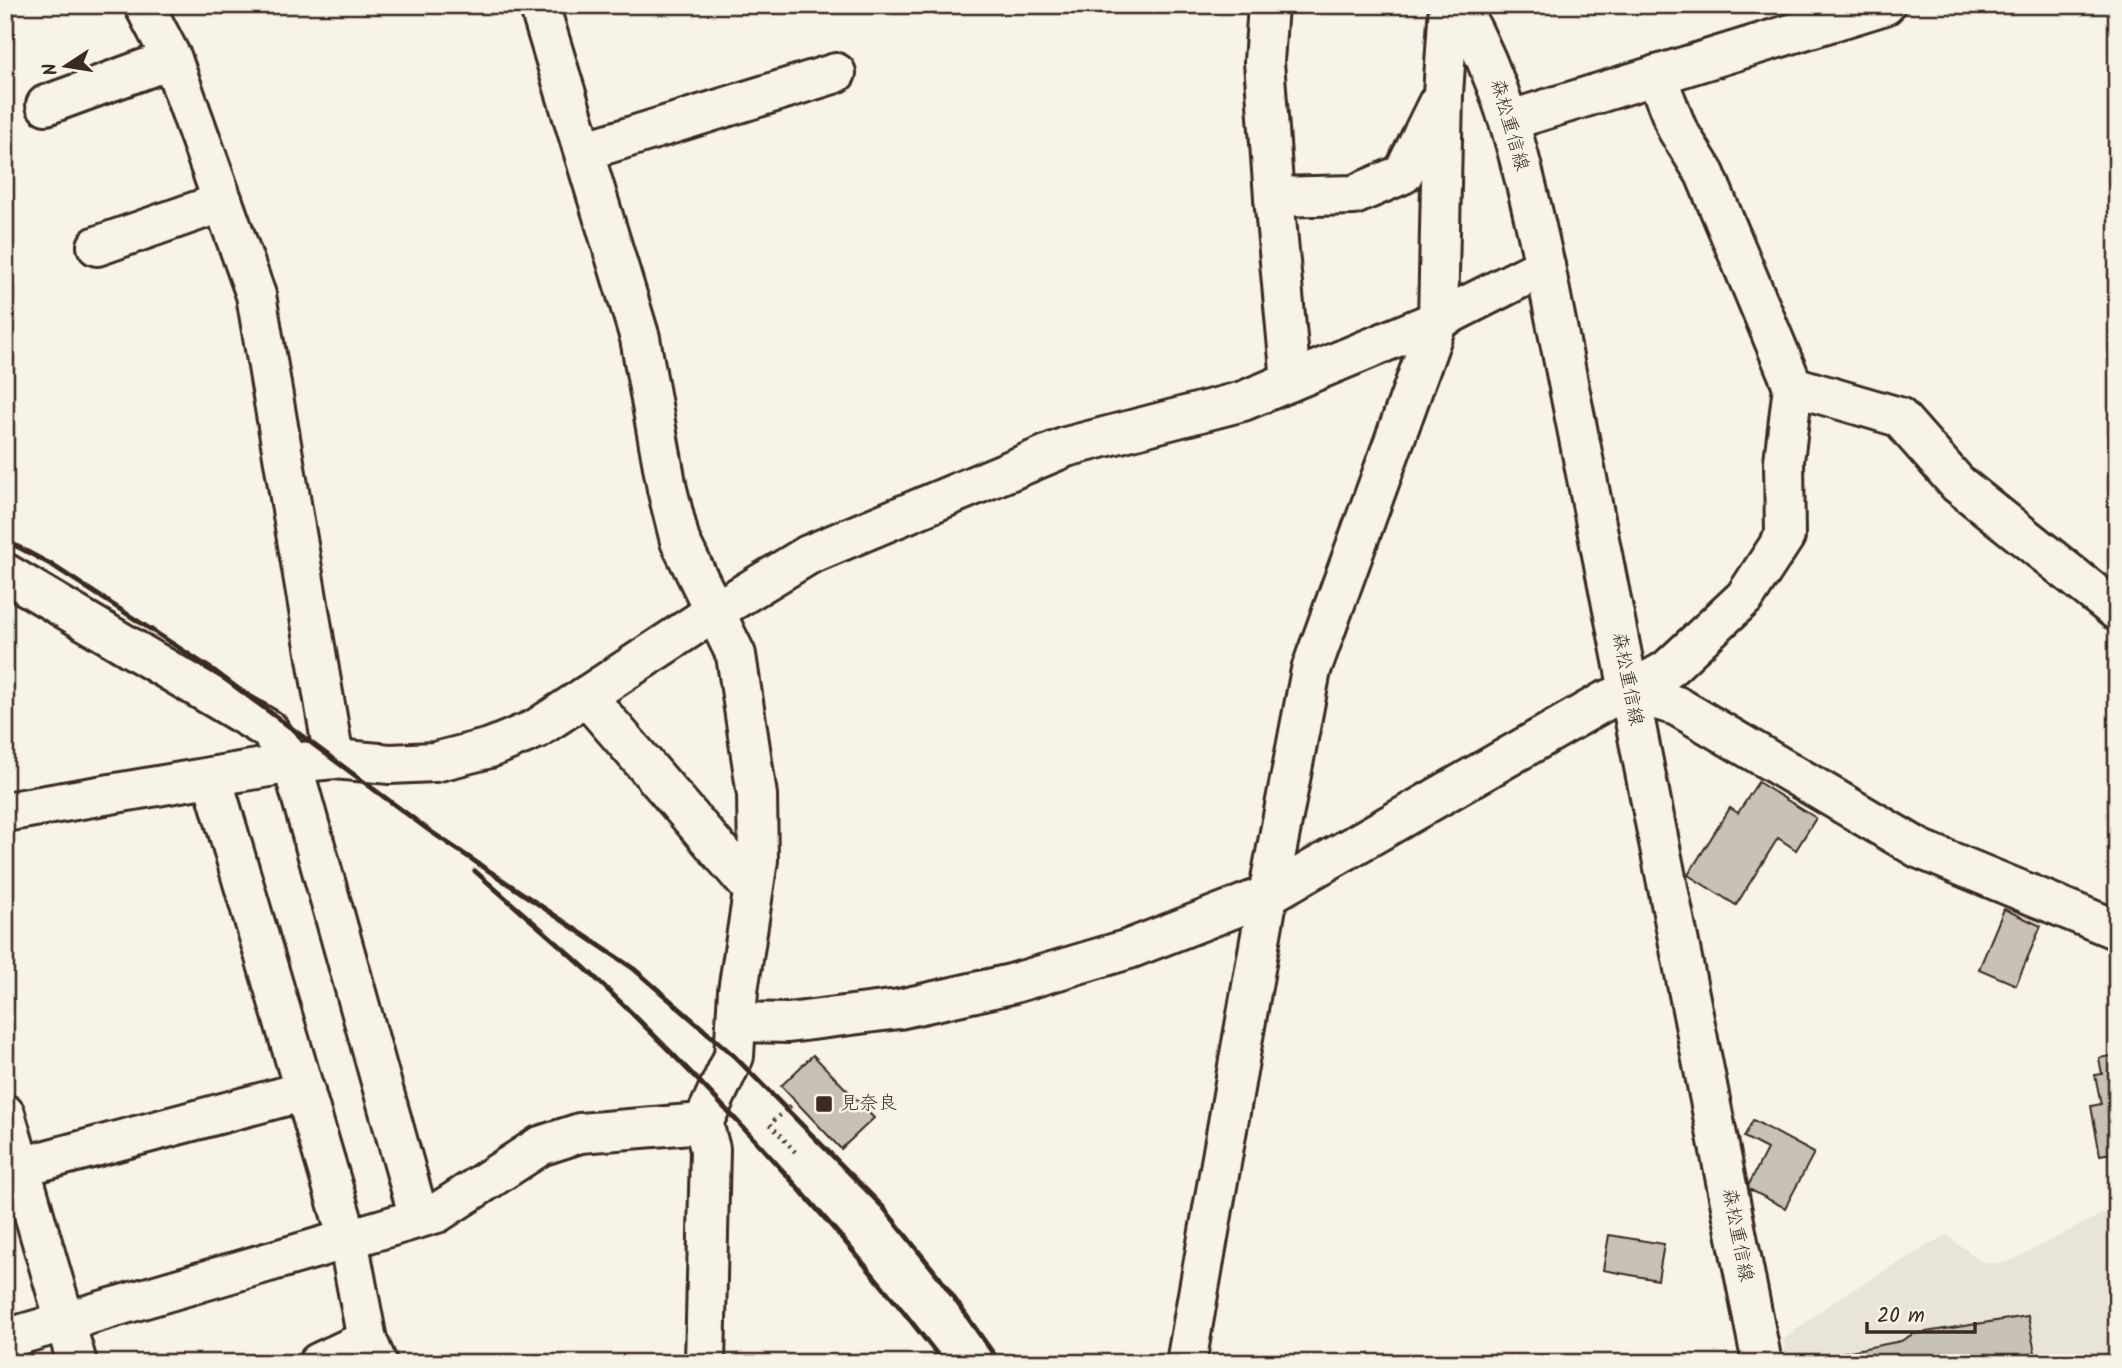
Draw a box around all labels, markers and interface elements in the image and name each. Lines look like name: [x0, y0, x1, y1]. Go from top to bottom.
north arrow: [32, 32, 102, 102]
text: N: [35, 60, 67, 78]
street label: 森松重信線: [1481, 75, 1537, 175]
street label: 森松重信線: [1603, 630, 1651, 728]
place label: 見奈良: [840, 1089, 897, 1119]
marker: 見奈良: [814, 1094, 834, 1114]
street label: 森松重信線: [1713, 1186, 1761, 1284]
scale bar: [1867, 1291, 1975, 1335]
text: 20 m: [1877, 1300, 1925, 1333]

